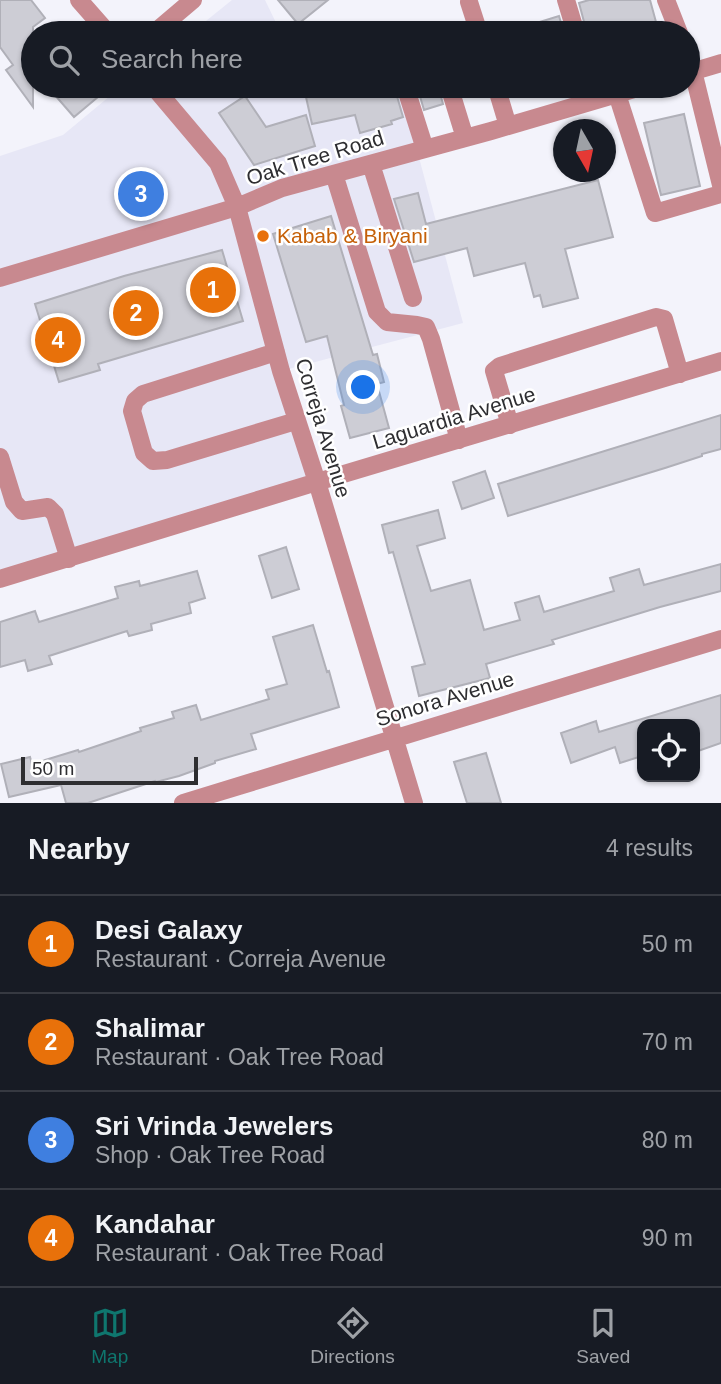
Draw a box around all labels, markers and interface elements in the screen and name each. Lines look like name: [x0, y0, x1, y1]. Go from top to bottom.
search box: [21, 21, 700, 98]
icon: search: [45, 41, 83, 79]
text: Search here: [101, 44, 243, 74]
north arrow: [553, 119, 616, 182]
street label: Oak Tree Road: [243, 126, 386, 189]
pin: 3: [118, 168, 164, 220]
place label: Kabab & Biryani: [277, 224, 428, 247]
marker: Kabab & Biryani: [255, 228, 271, 244]
pin: 1: [190, 264, 236, 316]
pin: 2: [113, 287, 159, 339]
pin: 4: [35, 314, 81, 366]
street label: Correja Avenue: [291, 355, 356, 500]
your location: [346, 370, 380, 404]
street label: Laguardia Avenue: [370, 382, 538, 453]
street label: Sonora Avenue: [373, 667, 517, 730]
map controls: [637, 719, 700, 782]
button: locate: [637, 719, 700, 782]
scale bar: [21, 754, 198, 786]
text: 50 m: [32, 758, 74, 779]
text: Nearby: [28, 832, 130, 865]
text: 4 results: [606, 835, 693, 861]
text: Desi Galaxy: [95, 915, 242, 945]
text: 1: [45, 931, 57, 957]
text: 50 m: [642, 931, 693, 957]
text: Restaurant · Correja Avenue: [95, 946, 386, 972]
text: Shalimar: [95, 1013, 205, 1043]
text: 2: [45, 1029, 57, 1055]
text: 70 m: [642, 1029, 693, 1055]
text: Restaurant · Oak Tree Road: [95, 1044, 384, 1070]
text: Sri Vrinda Jewelers: [95, 1111, 333, 1141]
text: 3: [45, 1127, 57, 1153]
text: 80 m: [642, 1127, 693, 1153]
text: Shop · Oak Tree Road: [95, 1142, 325, 1168]
text: Kandahar: [95, 1209, 215, 1239]
text: 4: [45, 1225, 57, 1251]
text: 90 m: [642, 1225, 693, 1251]
text: Restaurant · Oak Tree Road: [95, 1240, 384, 1266]
tab: Map: [91, 1304, 129, 1368]
tab: Directions: [310, 1304, 395, 1368]
tab: Saved: [576, 1304, 630, 1368]

